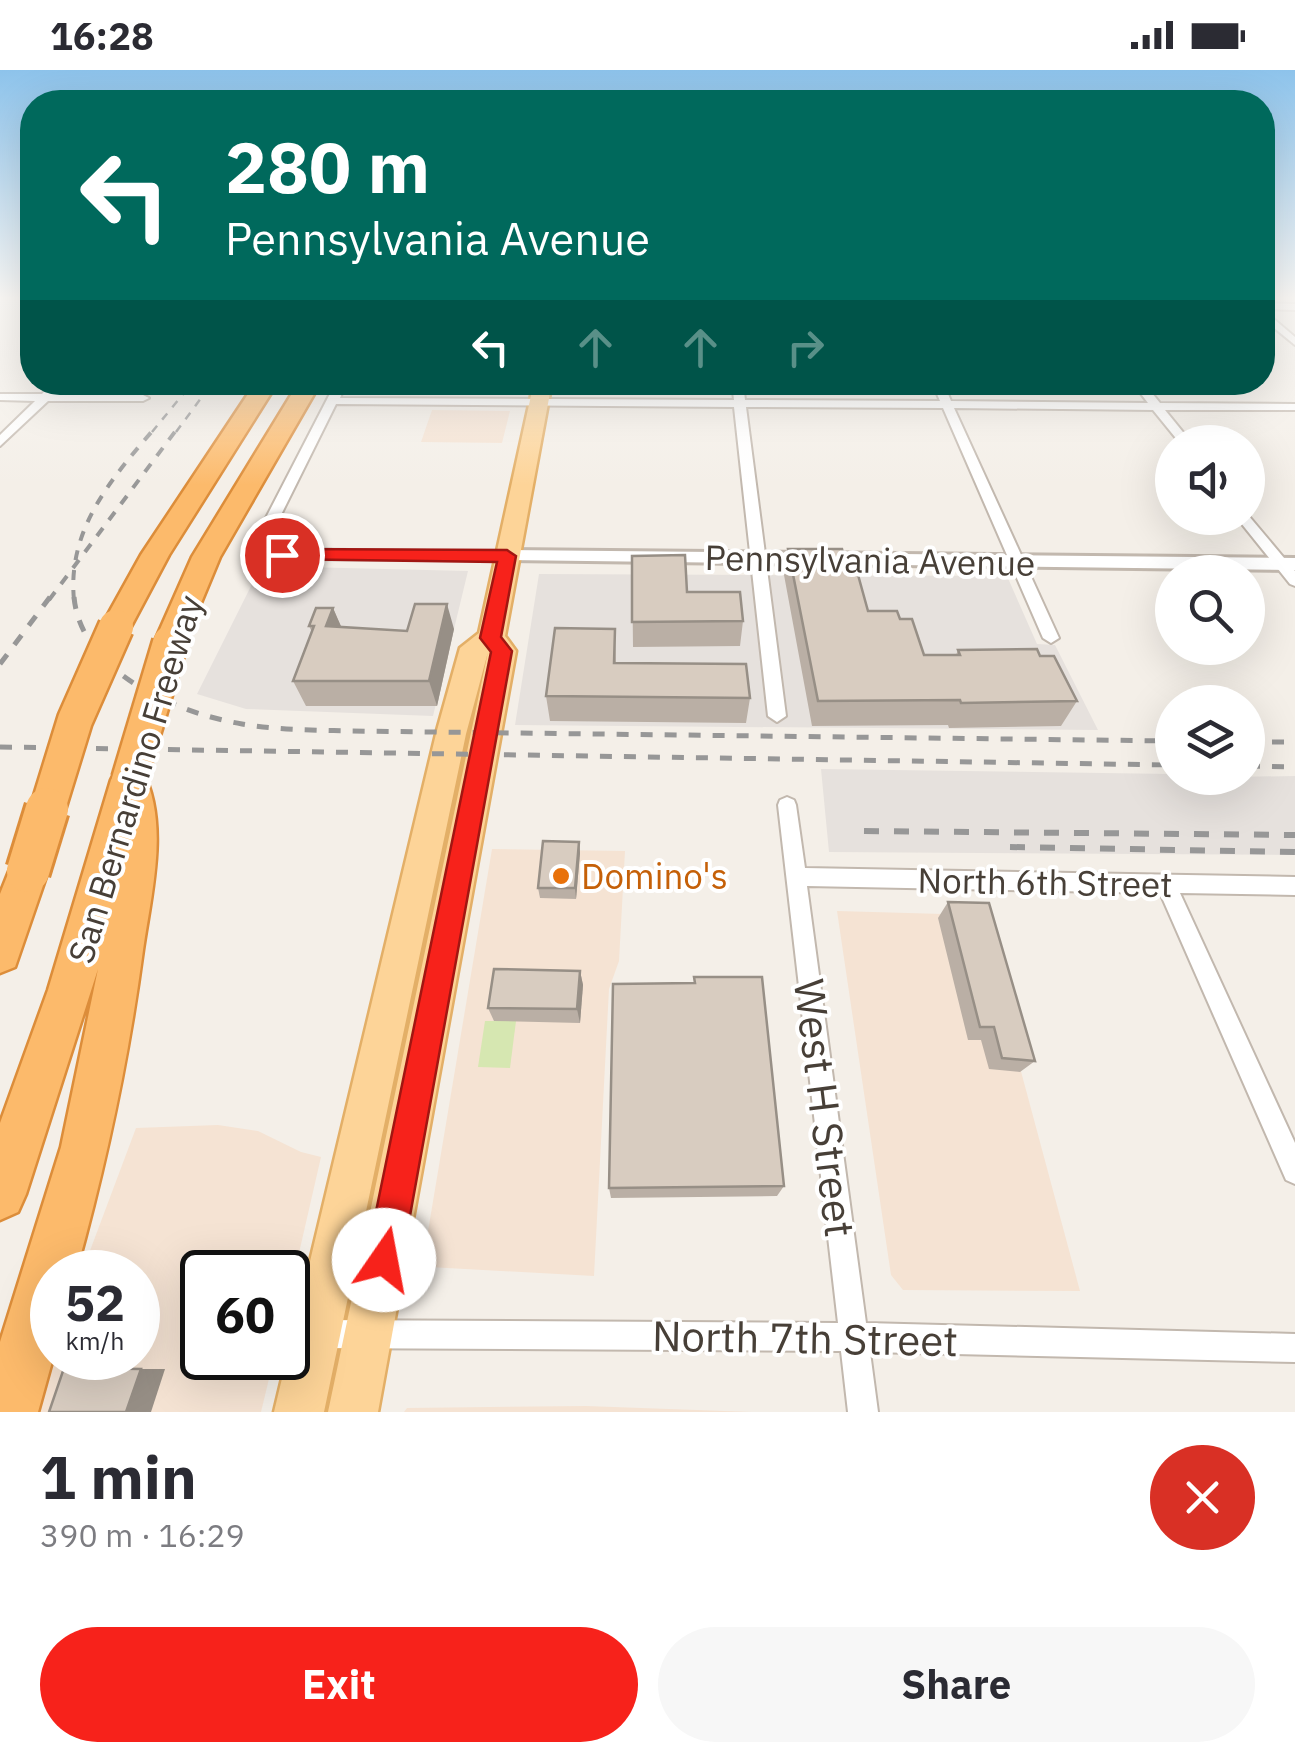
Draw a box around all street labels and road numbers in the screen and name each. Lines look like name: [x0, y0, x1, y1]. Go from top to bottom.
street label: Pennsylvania Avenue: [704, 534, 1036, 586]
street label: San Bernardino Freeway: [57, 589, 213, 969]
street label: North 6th Street: [917, 857, 1173, 907]
street label: West H Street: [782, 976, 868, 1240]
street label: North 7th Street: [651, 1308, 959, 1368]

